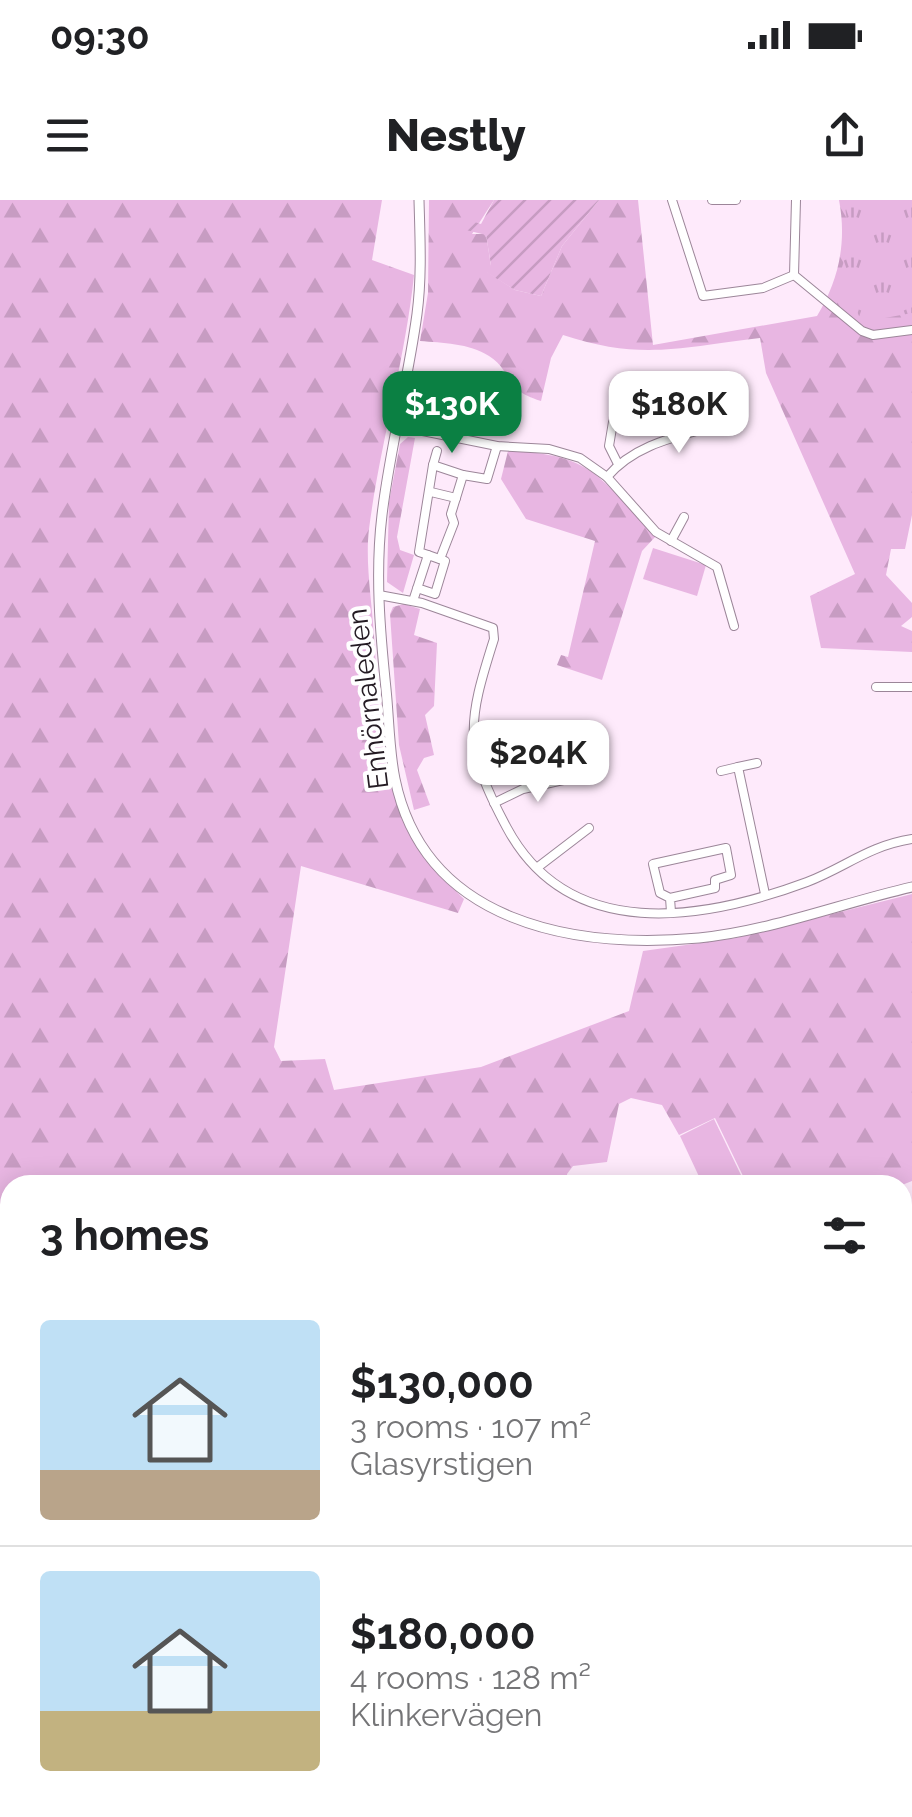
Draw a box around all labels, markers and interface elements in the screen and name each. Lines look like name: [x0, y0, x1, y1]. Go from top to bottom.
text: 09:30: [50, 13, 150, 58]
icon: menu: [40, 108, 95, 163]
icon: share: [817, 108, 872, 163]
text: Nestly: [386, 109, 526, 162]
pin: $130K: [382, 371, 522, 456]
pin: $180K: [609, 371, 749, 456]
text: $130K: [404, 385, 500, 422]
text: $180K: [631, 385, 727, 422]
street label: Enhörnaleden: [341, 607, 395, 791]
pin: $204K: [468, 720, 608, 805]
text: $204K: [489, 734, 587, 771]
icon: filters: [817, 1208, 872, 1263]
text: 3 homes: [40, 1211, 209, 1260]
text: $130,000: [350, 1359, 534, 1408]
icon: home: [120, 1360, 240, 1480]
text: 3 rooms · 107 m²: [350, 1408, 591, 1445]
text: Glasyrstigen: [350, 1445, 533, 1482]
text: $180,000: [350, 1610, 536, 1659]
icon: home: [120, 1611, 240, 1731]
text: 4 rooms · 128 m²: [350, 1659, 591, 1696]
text: Klinkervägen: [350, 1696, 542, 1733]

